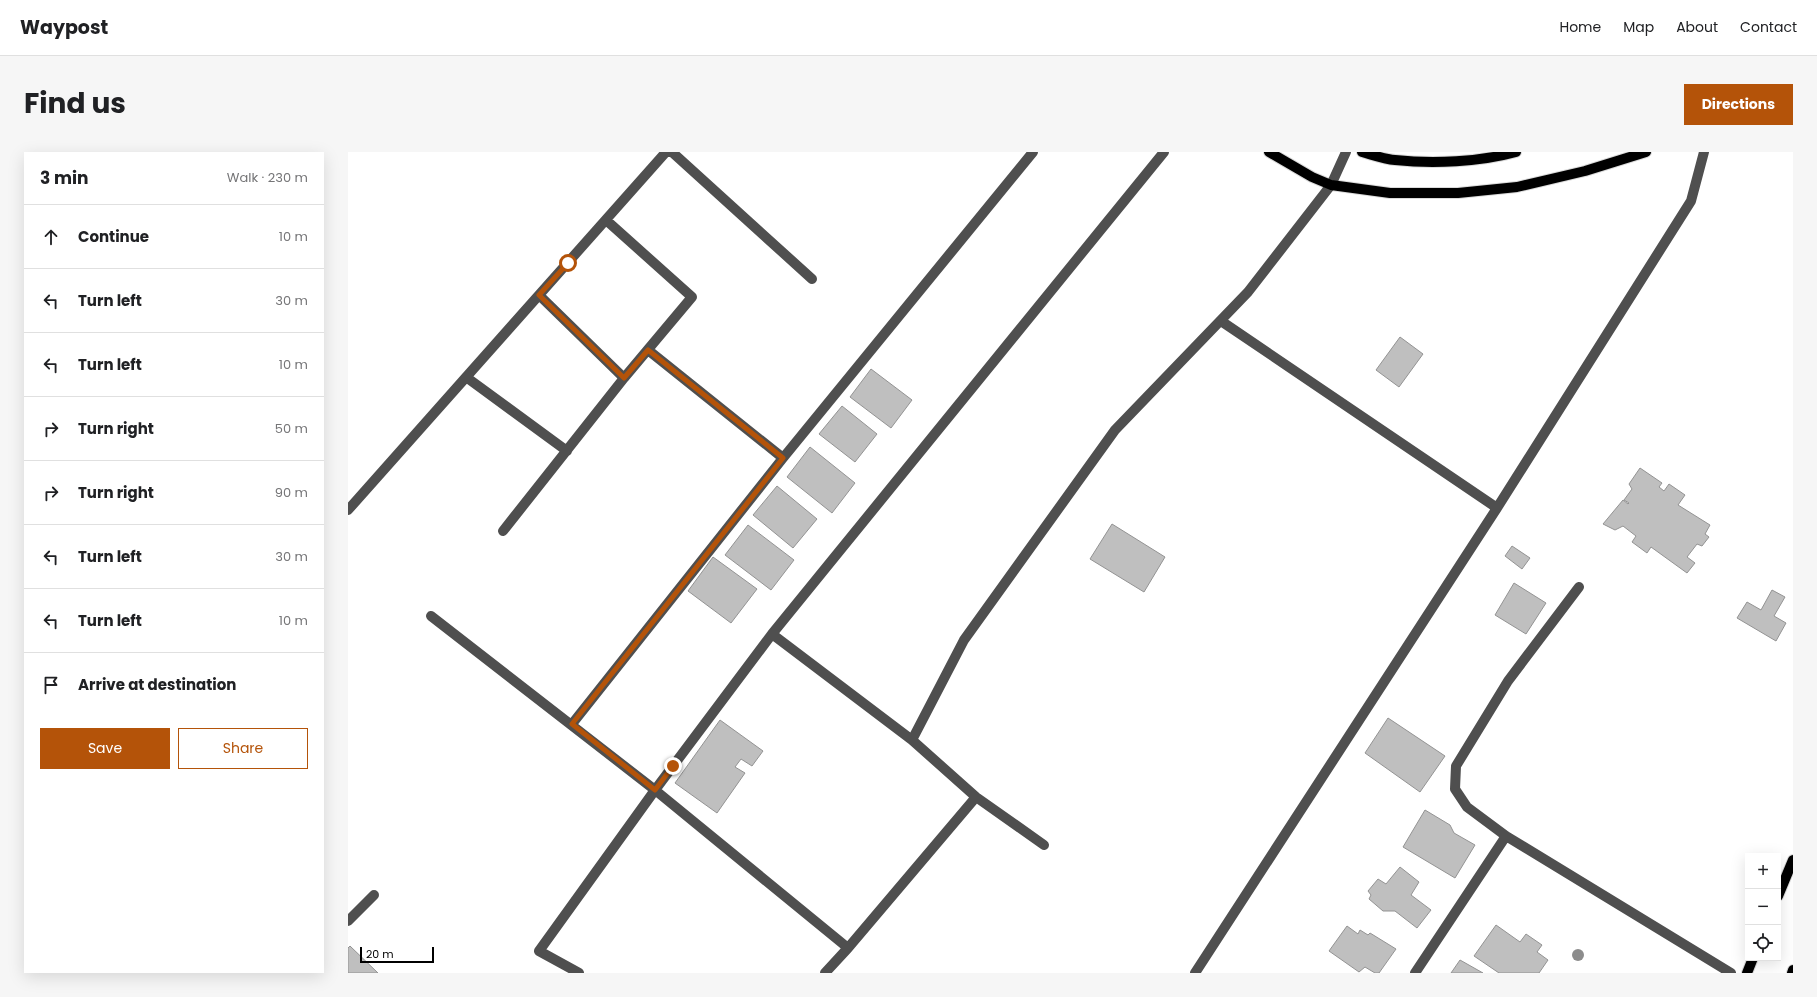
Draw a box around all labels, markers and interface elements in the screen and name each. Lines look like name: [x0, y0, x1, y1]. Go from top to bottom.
text: Waypost: [20, 14, 108, 41]
text: Home: [1559, 17, 1601, 37]
text: Map: [1623, 17, 1654, 37]
text: About: [1676, 17, 1718, 37]
text: Contact: [1740, 17, 1797, 37]
text: Find us: [24, 84, 126, 123]
button: Directions: [1684, 84, 1793, 125]
text: 3 min: [40, 166, 88, 190]
text: Walk · 230 m: [227, 168, 308, 187]
icon: ahead: [40, 226, 62, 248]
text: Continue: [78, 226, 149, 247]
text: 10 m: [279, 227, 308, 246]
route start: [559, 254, 577, 272]
icon: left: [40, 290, 62, 312]
text: Turn left: [78, 290, 142, 311]
text: 30 m: [275, 291, 308, 310]
icon: left: [40, 354, 62, 376]
text: Turn left: [78, 354, 142, 375]
text: 10 m: [279, 355, 308, 374]
icon: right: [40, 418, 62, 440]
text: Turn right: [78, 418, 154, 439]
text: 50 m: [275, 419, 308, 438]
icon: right: [40, 482, 62, 504]
text: Turn right: [78, 482, 154, 503]
text: 90 m: [275, 483, 308, 502]
icon: left: [40, 546, 62, 568]
text: Turn left: [78, 546, 142, 567]
text: 30 m: [275, 547, 308, 566]
icon: left: [40, 610, 62, 632]
text: Turn left: [78, 610, 142, 631]
text: 10 m: [279, 611, 308, 630]
icon: arrive: [40, 674, 62, 696]
text: Arrive at destination: [78, 674, 236, 695]
button: Save: [40, 728, 170, 769]
button: Share: [178, 728, 308, 769]
route end: [664, 757, 682, 775]
map controls: [1745, 853, 1781, 961]
button: +: [1745, 853, 1781, 889]
button: −: [1745, 889, 1781, 925]
button: locate: [1745, 925, 1781, 961]
scale bar: [360, 945, 434, 964]
text: 20 m: [366, 946, 394, 962]

